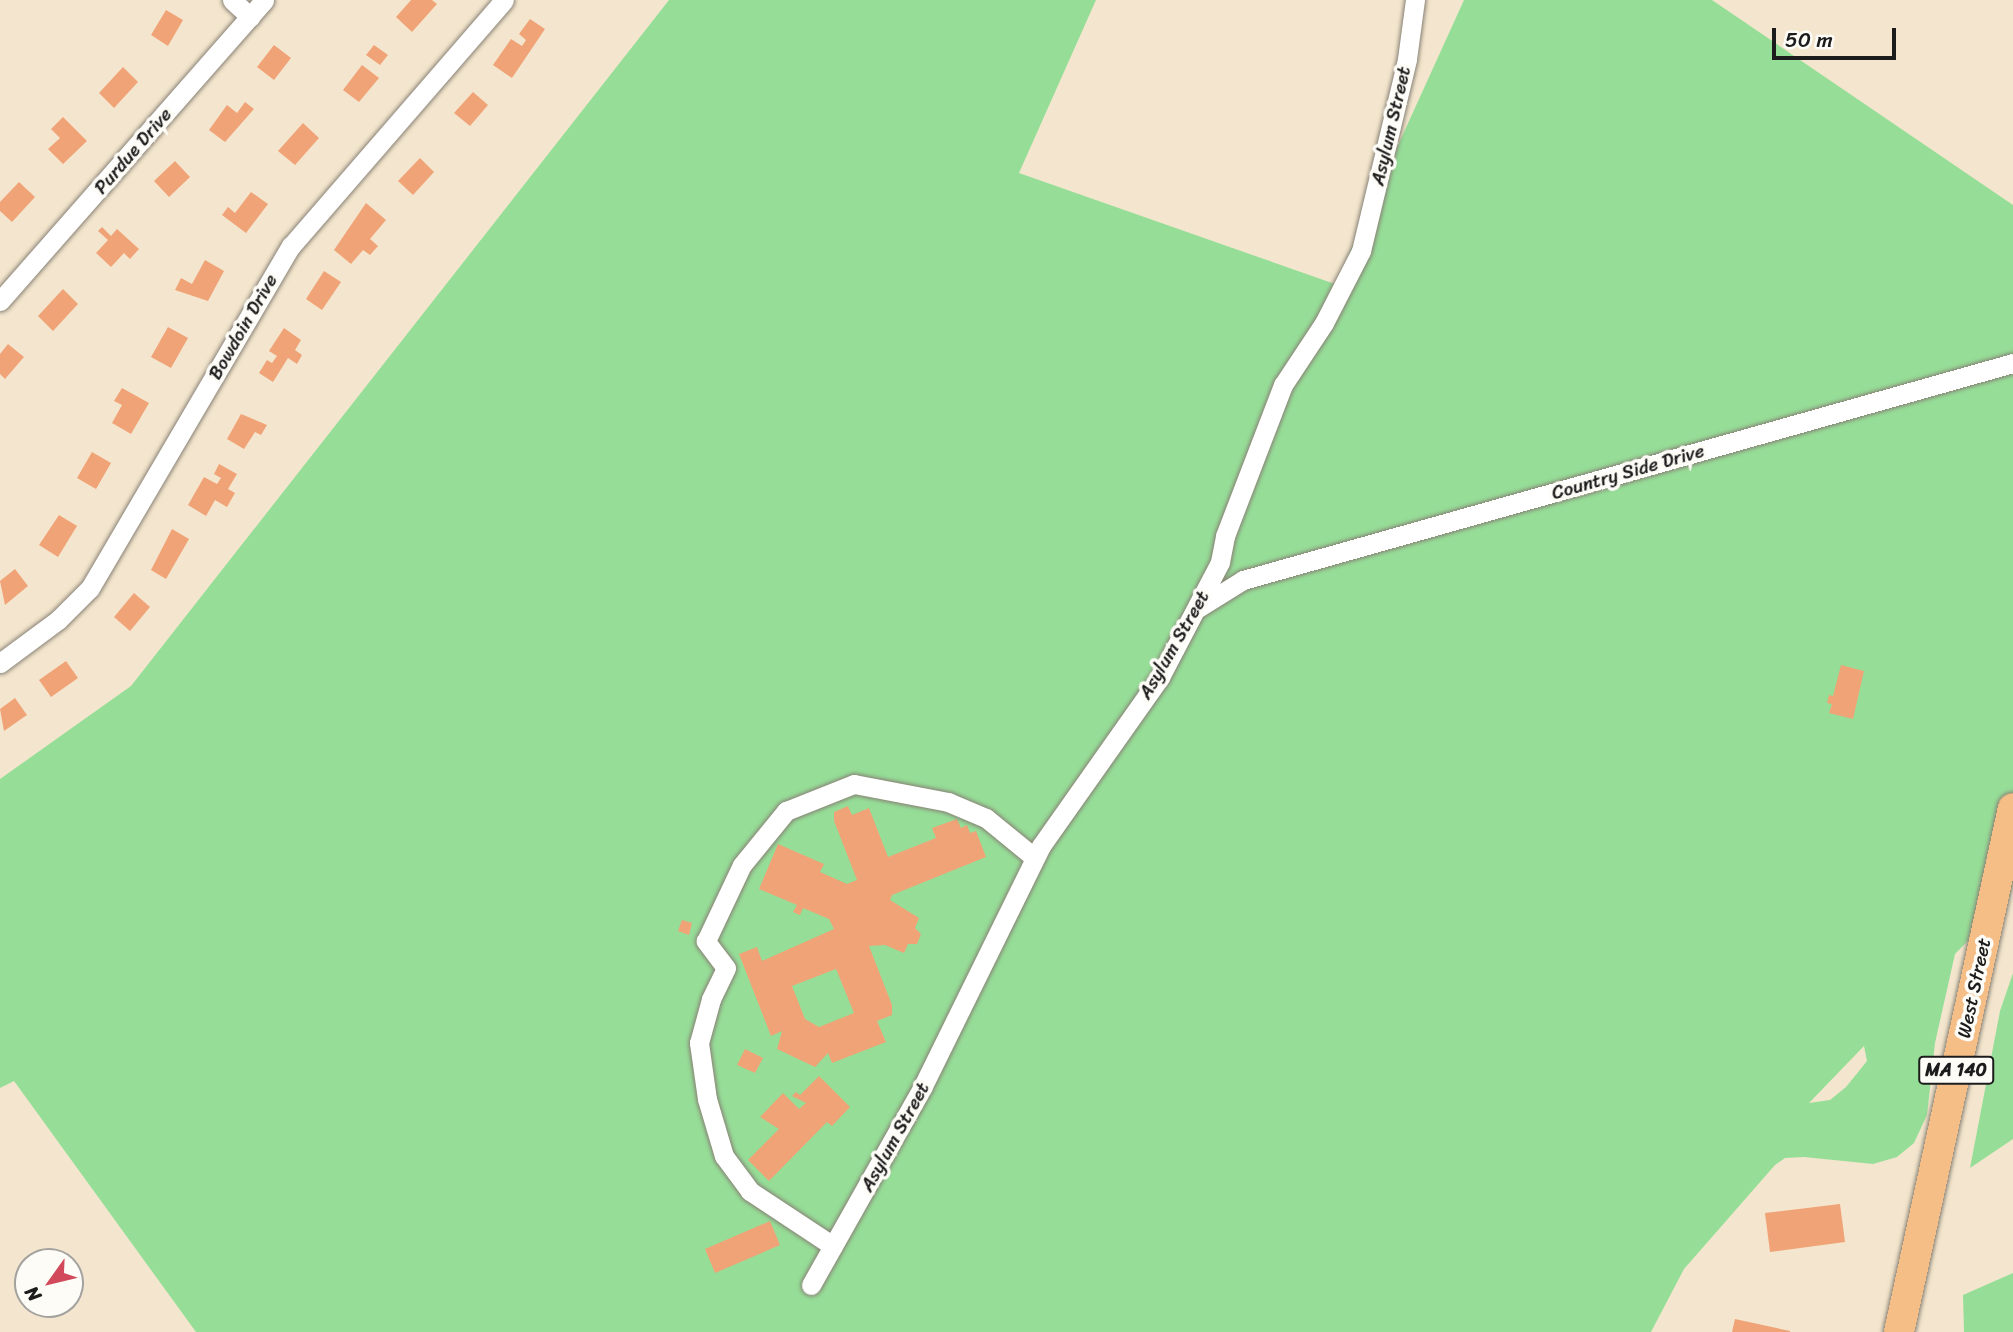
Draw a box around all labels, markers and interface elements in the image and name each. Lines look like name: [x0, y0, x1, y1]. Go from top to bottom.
scale bar: [1775, 14, 1899, 58]
text: 50 m: [1785, 21, 1833, 59]
street label: Asylum Street: [1366, 64, 1416, 188]
street label: Purdue Drive: [89, 103, 177, 199]
street label: Bowdoin Drive: [204, 270, 282, 384]
street label: Country Side Drive: [1549, 439, 1707, 505]
street label: Asylum Street: [1134, 587, 1214, 703]
street label: West Street: [1952, 936, 1996, 1040]
road number: MA 140: [1918, 1056, 1994, 1084]
street label: Asylum Street: [856, 1078, 934, 1196]
north arrow: [14, 1248, 84, 1318]
text: N: [15, 1279, 50, 1309]

